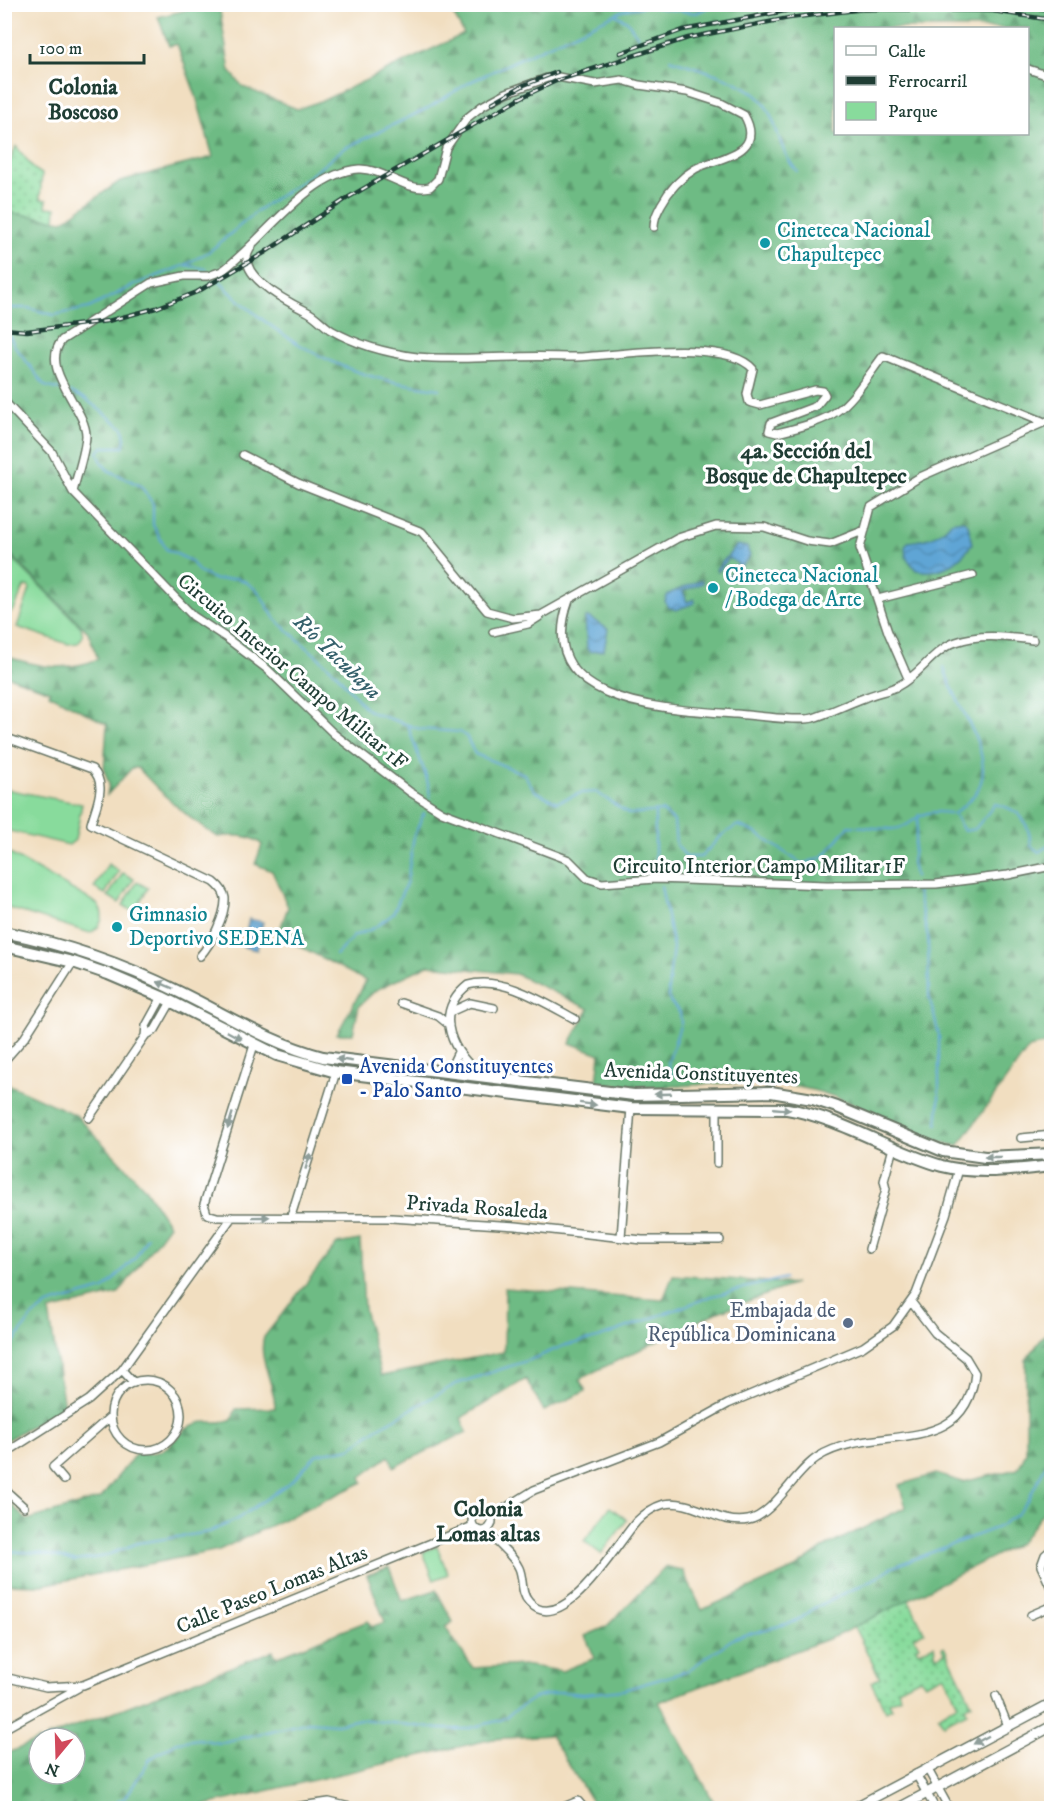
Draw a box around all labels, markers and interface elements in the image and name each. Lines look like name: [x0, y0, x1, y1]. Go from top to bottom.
scale bar: [30, 27, 144, 65]
legend: [834, 27, 1029, 135]
text: 100 m: [39, 38, 82, 60]
text: Calle: [888, 41, 926, 63]
text: Ferrocarril: [888, 71, 968, 93]
district label: Colonia Boscoso: [48, 74, 118, 126]
text: Parque: [888, 101, 938, 123]
place label: Cineteca Nacional Chapultepec: [777, 218, 931, 268]
marker: Cineteca Nacional Chapultepec: [758, 236, 772, 250]
district label: 4a. Sección del Bosque de Chapultepec: [705, 438, 907, 490]
place label: Cineteca Nacional / Bodega de Arte: [725, 563, 879, 613]
street label: Circuito Interior Campo Militar 1F: [172, 568, 412, 776]
marker: Cineteca Nacional / Bodega de Arte: [706, 581, 720, 595]
water label: Río Tacubaya: [287, 608, 386, 705]
street label: Circuito Interior Campo Militar 1F: [613, 854, 905, 880]
place label: Gimnasio Deportivo SEDENA: [129, 902, 305, 952]
marker: Gimnasio Deportivo SEDENA: [110, 920, 124, 934]
one-way arrow: [156, 981, 173, 990]
one-way arrow: [226, 1030, 243, 1040]
place label: Avenida Constituyentes - Palo Santo: [359, 1054, 553, 1104]
one-way arrow: [334, 1056, 353, 1065]
street label: Avenida Constituyentes: [604, 1058, 798, 1090]
marker: Avenida Constituyentes - Palo Santo: [340, 1072, 354, 1086]
one-way arrow: [653, 1089, 672, 1099]
one-way arrow: [578, 1099, 597, 1109]
one-way arrow: [773, 1104, 792, 1114]
one-way arrow: [225, 1112, 234, 1130]
one-way arrow: [304, 1152, 313, 1170]
one-way arrow: [984, 1152, 1003, 1162]
street label: Privada Rosaleda: [405, 1190, 549, 1226]
one-way arrow: [252, 1212, 271, 1222]
place label: Embajada de República Dominicana: [648, 1298, 836, 1348]
marker: Embajada de República Dominicana: [841, 1316, 855, 1330]
district label: Colonia Lomas altas: [436, 1496, 541, 1548]
street label: Calle Paseo Lomas Altas: [173, 1540, 371, 1640]
north arrow: [27, 1726, 87, 1786]
one-way arrow: [972, 1735, 989, 1745]
text: N: [43, 1758, 62, 1781]

